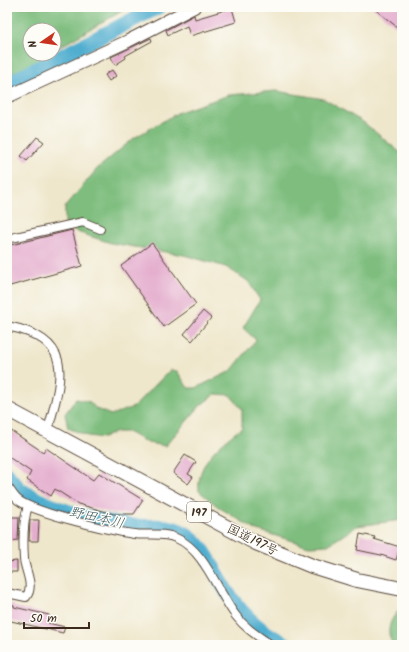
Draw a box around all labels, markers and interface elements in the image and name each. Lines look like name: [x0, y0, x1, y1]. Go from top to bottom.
north arrow: [22, 22, 62, 62]
text: N: [24, 39, 43, 49]
water label: 野田本川: [67, 501, 127, 535]
road number: 197: [187, 502, 211, 522]
street label: 国道197号: [223, 519, 282, 562]
scale bar: [24, 604, 89, 630]
text: 50 m: [30, 609, 57, 628]

